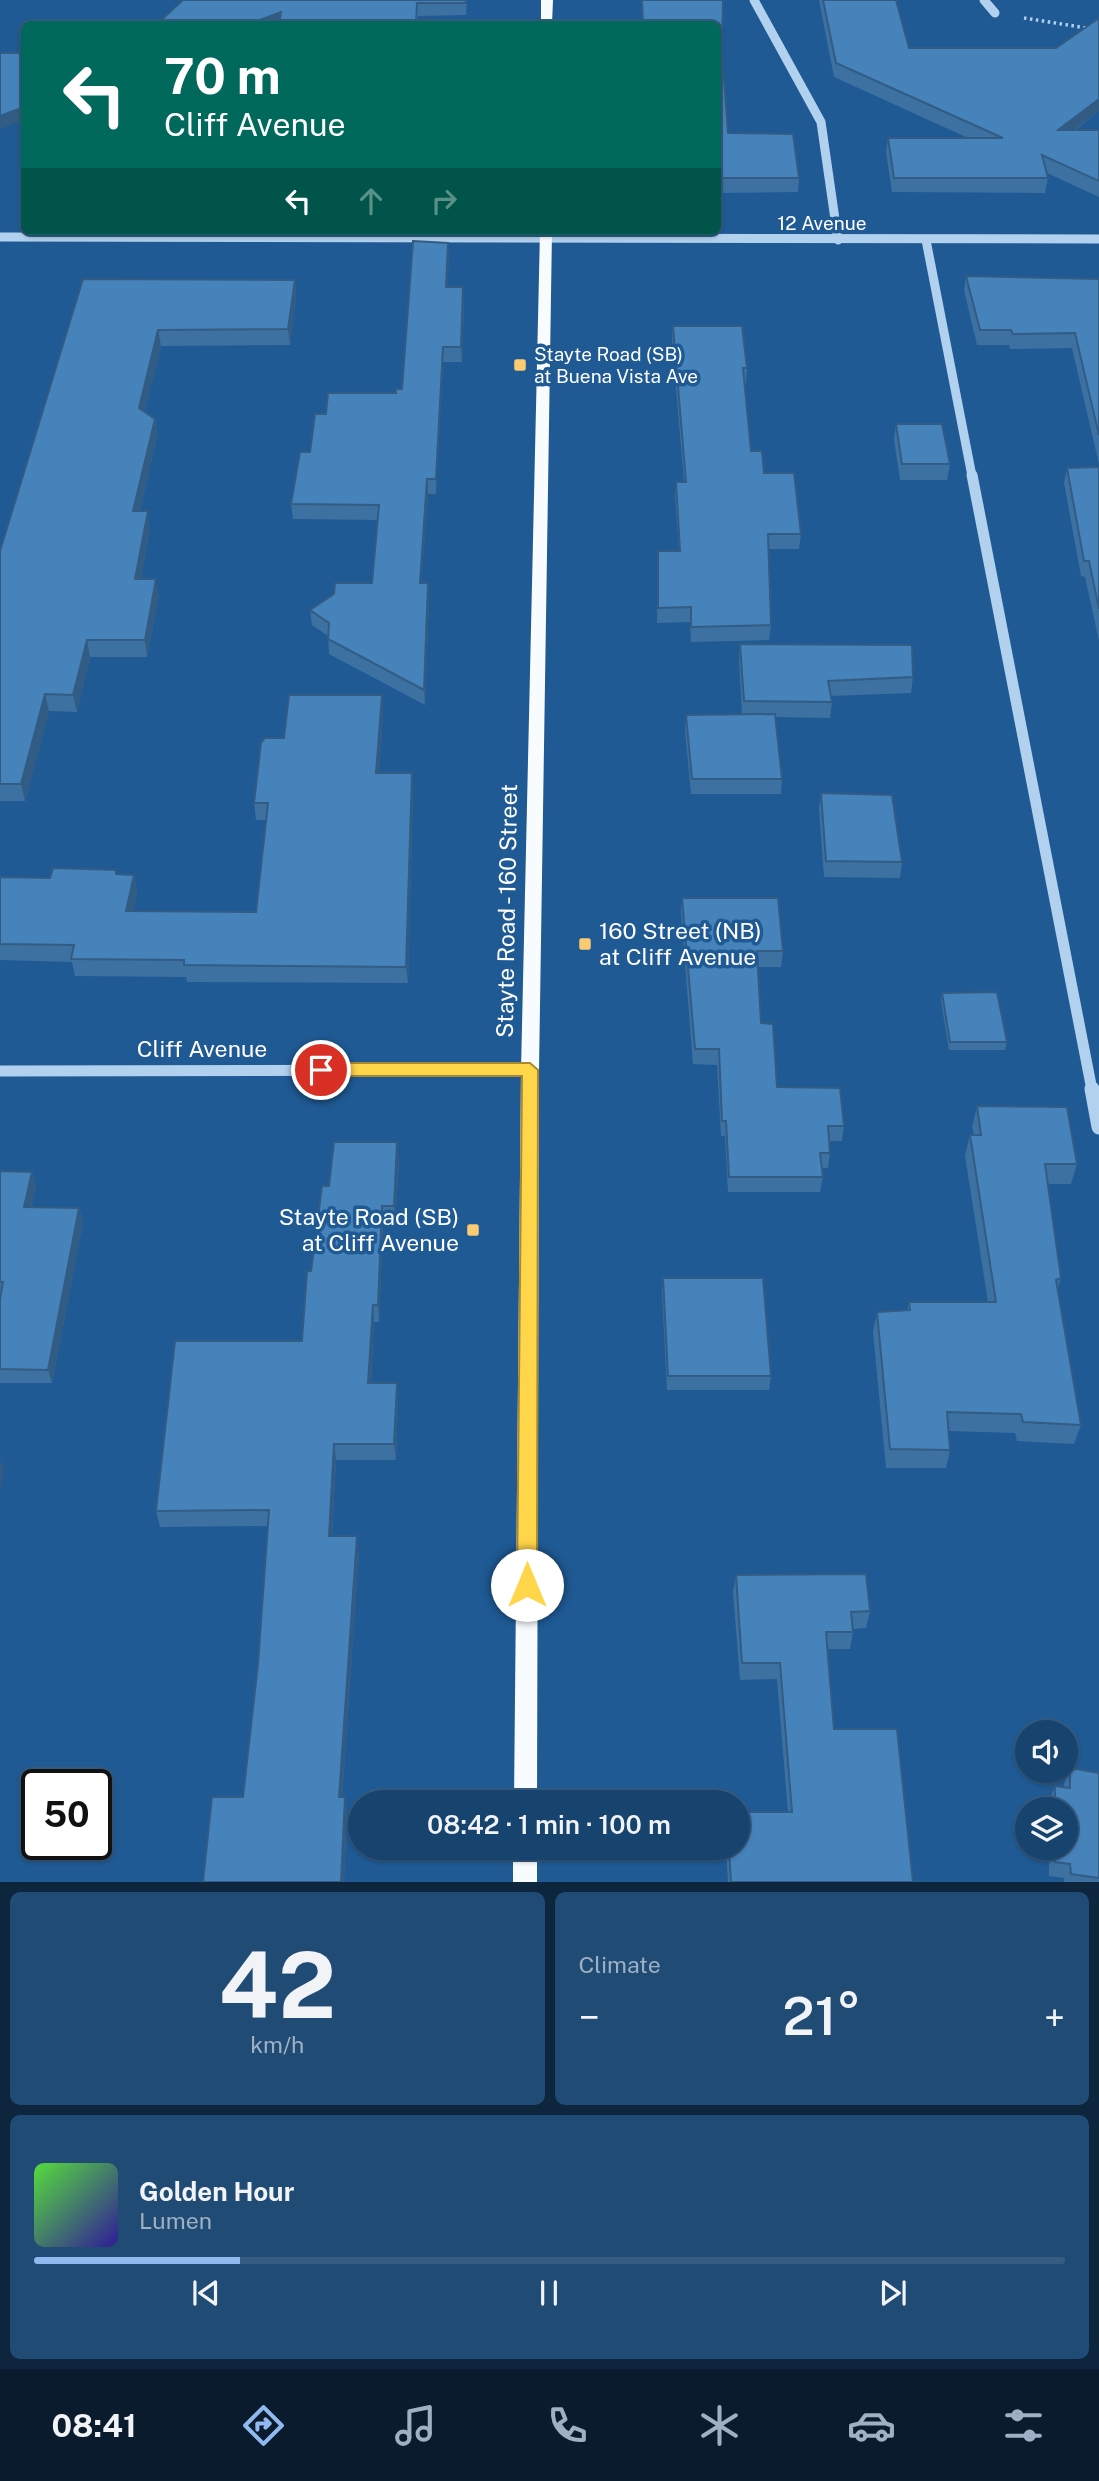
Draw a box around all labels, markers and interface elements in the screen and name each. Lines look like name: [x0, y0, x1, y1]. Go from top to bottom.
text: 70 m: [164, 47, 281, 105]
icon: left: [49, 49, 140, 140]
text: Cliff Avenue: [164, 106, 346, 143]
icon: left: [279, 182, 317, 220]
icon: ahead: [352, 182, 390, 220]
icon: right: [425, 182, 463, 220]
street label: 12 Avenue: [778, 212, 866, 234]
place label: Stayte Road (SB) at Buena Vista Ave: [534, 343, 698, 387]
marker: Stayte Road (SB) at Buena Vista Ave: [512, 357, 528, 373]
street label: Stayte Road - 160 Street: [491, 784, 522, 1038]
place label: 160 Street (NB) at Cliff Avenue: [599, 917, 762, 970]
marker: 160 Street (NB) at Cliff Avenue: [577, 936, 593, 952]
street label: Cliff Avenue: [137, 1035, 267, 1062]
pin: [291, 1040, 351, 1100]
icon: arrive: [302, 1051, 340, 1089]
place label: Stayte Road (SB) at Cliff Avenue: [279, 1203, 459, 1256]
marker: Stayte Road (SB) at Cliff Avenue: [465, 1222, 481, 1238]
position arrow: [490, 1548, 564, 1622]
map controls: [1015, 1720, 1078, 1860]
button: sound: [1015, 1720, 1078, 1783]
speed limit sign: 50: [21, 1769, 112, 1860]
button: layers: [1015, 1797, 1078, 1860]
text: 08:42 · 1 min · 100 m: [427, 1809, 671, 1840]
text: 42: [219, 1932, 336, 2038]
text: Climate: [579, 1951, 661, 1978]
text: 21°: [783, 1986, 861, 2047]
text: −: [579, 1995, 600, 2040]
text: +: [1044, 1995, 1065, 2040]
text: km/h: [250, 2031, 304, 2058]
text: Golden Hour: [139, 2176, 294, 2207]
text: Lumen: [139, 2207, 212, 2234]
icon: previous: [187, 2274, 225, 2312]
icon: pause: [530, 2274, 568, 2312]
icon: next: [874, 2274, 912, 2312]
icon: directions: [239, 2401, 288, 2450]
icon: music: [391, 2401, 440, 2450]
icon: phone: [543, 2401, 592, 2450]
icon: climate: [695, 2401, 744, 2450]
icon: car: [847, 2401, 896, 2450]
icon: filters: [999, 2401, 1048, 2450]
text: 08:41: [51, 2407, 137, 2444]

